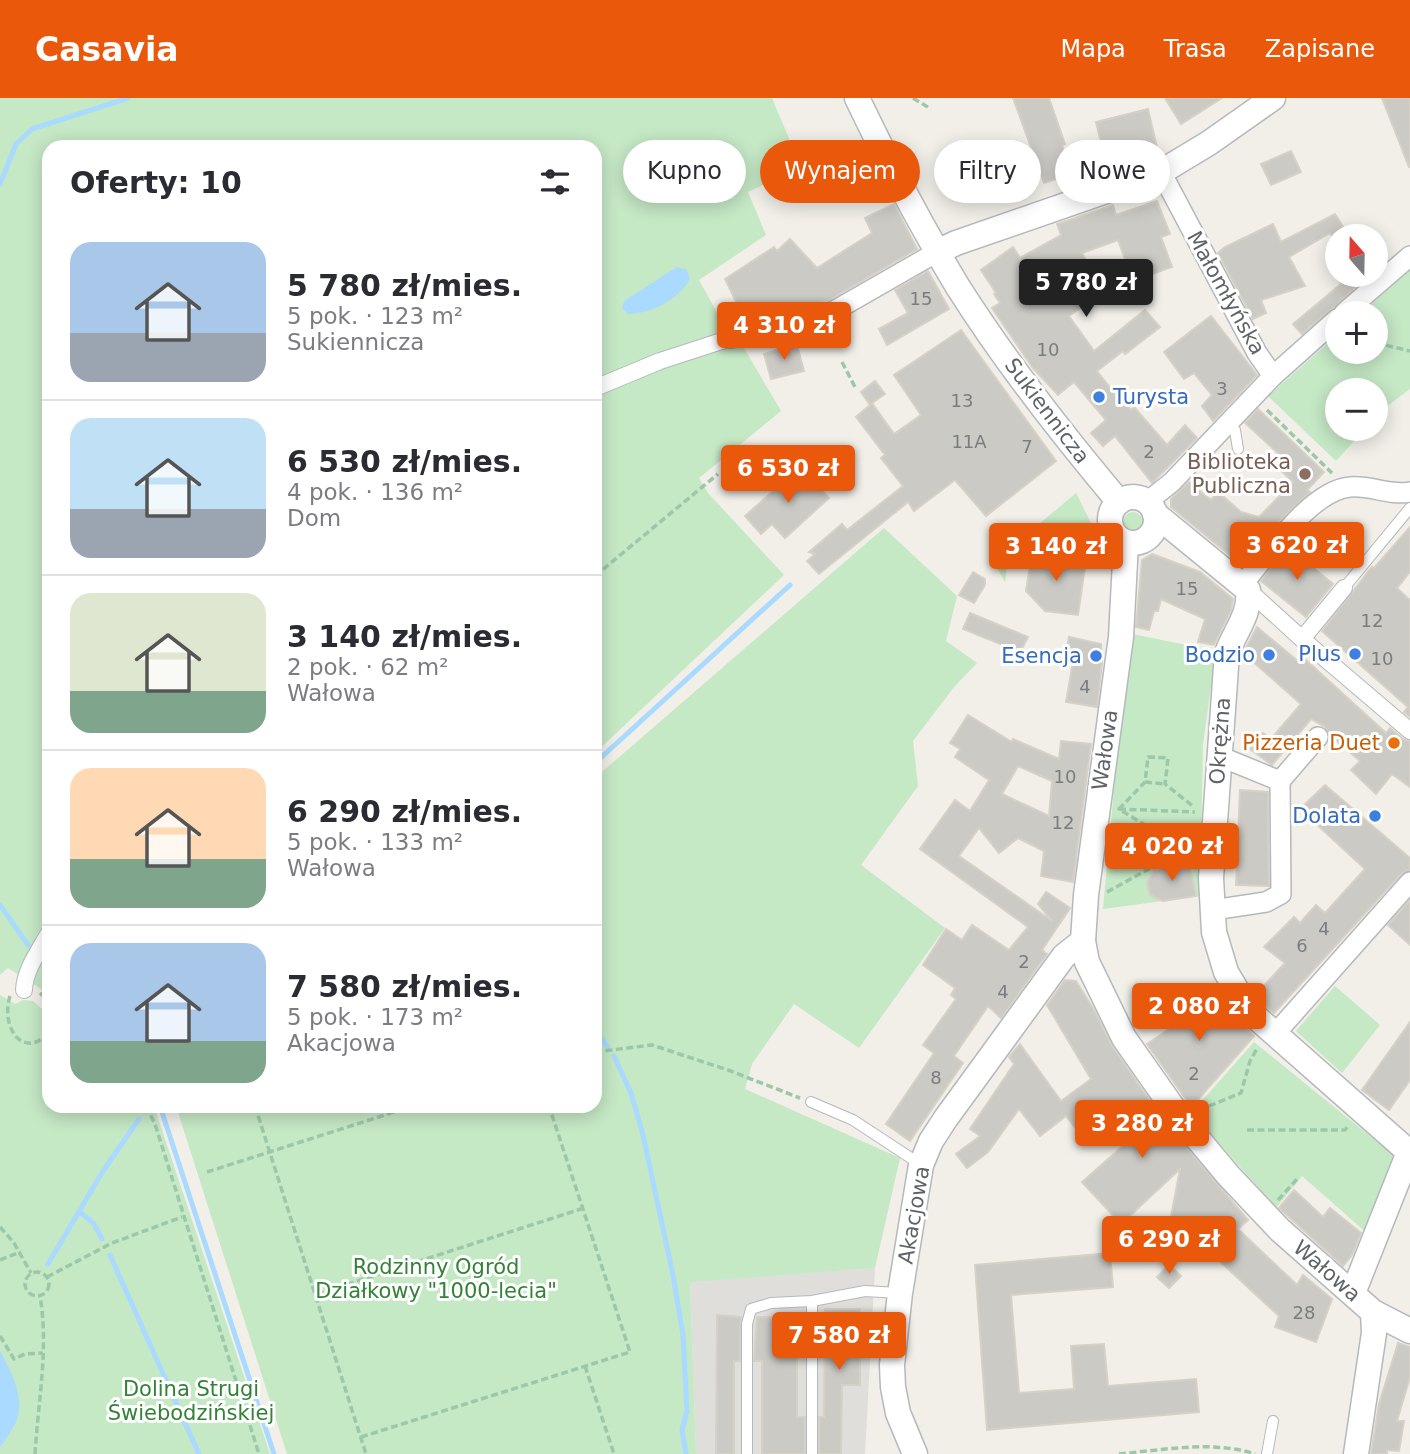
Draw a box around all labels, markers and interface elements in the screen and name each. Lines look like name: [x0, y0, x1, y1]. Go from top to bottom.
text: Casavia: [35, 30, 179, 69]
text: Mapa: [1060, 35, 1126, 63]
text: Trasa: [1164, 35, 1227, 63]
text: Zapisane: [1265, 35, 1375, 63]
chip: Kupno: [623, 140, 746, 203]
chip: Wynajem: [760, 140, 920, 203]
chip: Filtry: [934, 140, 1041, 203]
chip: Nowe: [1055, 140, 1170, 203]
icon: filters: [536, 163, 574, 201]
text: Oferty: 10: [70, 165, 242, 200]
north arrow: [1325, 224, 1388, 287]
map controls: [1325, 224, 1388, 441]
street label: Małomłyńska: [1182, 227, 1270, 359]
pin: 5 780 zł: [1014, 260, 1158, 319]
text: 5 780 zł/mies.: [287, 268, 522, 303]
text: 5 780 zł: [1035, 269, 1137, 295]
icon: home: [126, 270, 210, 354]
house number: 15: [910, 288, 932, 309]
button: +: [1325, 301, 1388, 364]
pin: 4 310 zł: [712, 302, 856, 362]
text: 5 pok. · 123 m²: [287, 303, 463, 329]
text: 4 310 zł: [733, 312, 835, 338]
text: Sukiennicza: [287, 329, 424, 355]
house number: 10: [1037, 339, 1059, 360]
street label: Sukiennicza: [1000, 354, 1094, 468]
house number: 3: [1216, 378, 1228, 399]
button: −: [1325, 378, 1388, 441]
place label: Turysta: [1112, 385, 1189, 409]
marker: Turysta: [1091, 389, 1107, 405]
house number: 13: [951, 390, 973, 411]
house number: 11A: [951, 431, 987, 452]
house number: 7: [1021, 436, 1033, 457]
house number: 2: [1143, 441, 1155, 462]
text: 6 530 zł/mies.: [287, 444, 522, 479]
icon: home: [126, 446, 210, 530]
pin: 6 530 zł: [716, 446, 860, 505]
place label: Biblioteka Publiczna: [1187, 450, 1291, 498]
text: 6 530 zł: [737, 455, 839, 481]
marker: Biblioteka Publiczna: [1297, 466, 1313, 482]
text: 4 pok. · 136 m²: [287, 479, 463, 505]
text: Dom: [287, 505, 341, 531]
pin: 3 620 zł: [1225, 522, 1369, 582]
pin: 3 140 zł: [984, 524, 1128, 583]
text: 3 620 zł: [1246, 532, 1348, 558]
text: 3 140 zł: [1005, 533, 1107, 559]
house number: 15: [1176, 578, 1198, 599]
house number: 12: [1361, 610, 1383, 631]
text: 3 140 zł/mies.: [287, 619, 522, 654]
icon: home: [126, 621, 210, 705]
place label: Plus: [1298, 642, 1341, 666]
place label: Bodzio: [1185, 643, 1255, 667]
place label: Esencja: [1001, 644, 1082, 668]
marker: Plus: [1347, 646, 1363, 662]
marker: Bodzio: [1261, 647, 1277, 663]
marker: Esencja: [1088, 648, 1104, 664]
house number: 10: [1371, 648, 1393, 669]
text: 2 pok. · 62 m²: [287, 654, 448, 680]
house number: 4: [1079, 676, 1091, 697]
text: Wałowa: [287, 680, 376, 706]
street label: Okrężna: [1205, 697, 1235, 785]
street label: Wałowa: [1087, 708, 1123, 792]
place label: Pizzeria Duet: [1242, 731, 1380, 755]
marker: Pizzeria Duet: [1386, 735, 1402, 751]
house number: 10: [1054, 766, 1076, 787]
text: 6 290 zł/mies.: [287, 794, 522, 829]
icon: home: [126, 796, 210, 880]
place label: Dolata: [1292, 804, 1361, 828]
marker: Dolata: [1367, 808, 1383, 824]
house number: 12: [1052, 812, 1074, 833]
pin: 4 020 zł: [1100, 824, 1244, 883]
text: 5 pok. · 133 m²: [287, 829, 463, 855]
text: 4 020 zł: [1121, 833, 1223, 859]
text: Wałowa: [287, 855, 376, 881]
house number: 4: [1318, 918, 1330, 939]
house number: 6: [1296, 935, 1308, 956]
house number: 2: [1018, 951, 1030, 972]
text: 7 580 zł/mies.: [287, 969, 522, 1004]
icon: home: [126, 971, 210, 1055]
house number: 4: [997, 981, 1009, 1002]
pin: 2 080 zł: [1127, 984, 1271, 1043]
text: 2 080 zł: [1148, 993, 1250, 1019]
text: 5 pok. · 173 m²: [287, 1004, 463, 1030]
text: Akacjowa: [287, 1030, 396, 1056]
house number: 2: [1188, 1063, 1200, 1084]
house number: 8: [930, 1067, 942, 1088]
pin: 3 280 zł: [1070, 1100, 1214, 1160]
text: 3 280 zł: [1091, 1110, 1193, 1136]
street label: Akacjowa: [894, 1164, 934, 1266]
pin: 6 290 zł: [1097, 1216, 1241, 1276]
text: 6 290 zł: [1118, 1226, 1220, 1252]
street label: Wałowa: [1289, 1235, 1365, 1307]
park label: Rodzinny Ogród Działkowy "1000-lecia": [315, 1255, 557, 1303]
house number: 28: [1293, 1302, 1315, 1323]
pin: 7 580 zł: [767, 1312, 911, 1372]
text: 7 580 zł: [788, 1322, 890, 1348]
park label: Dolina Strugi Świebodzińskiej: [108, 1377, 274, 1425]

